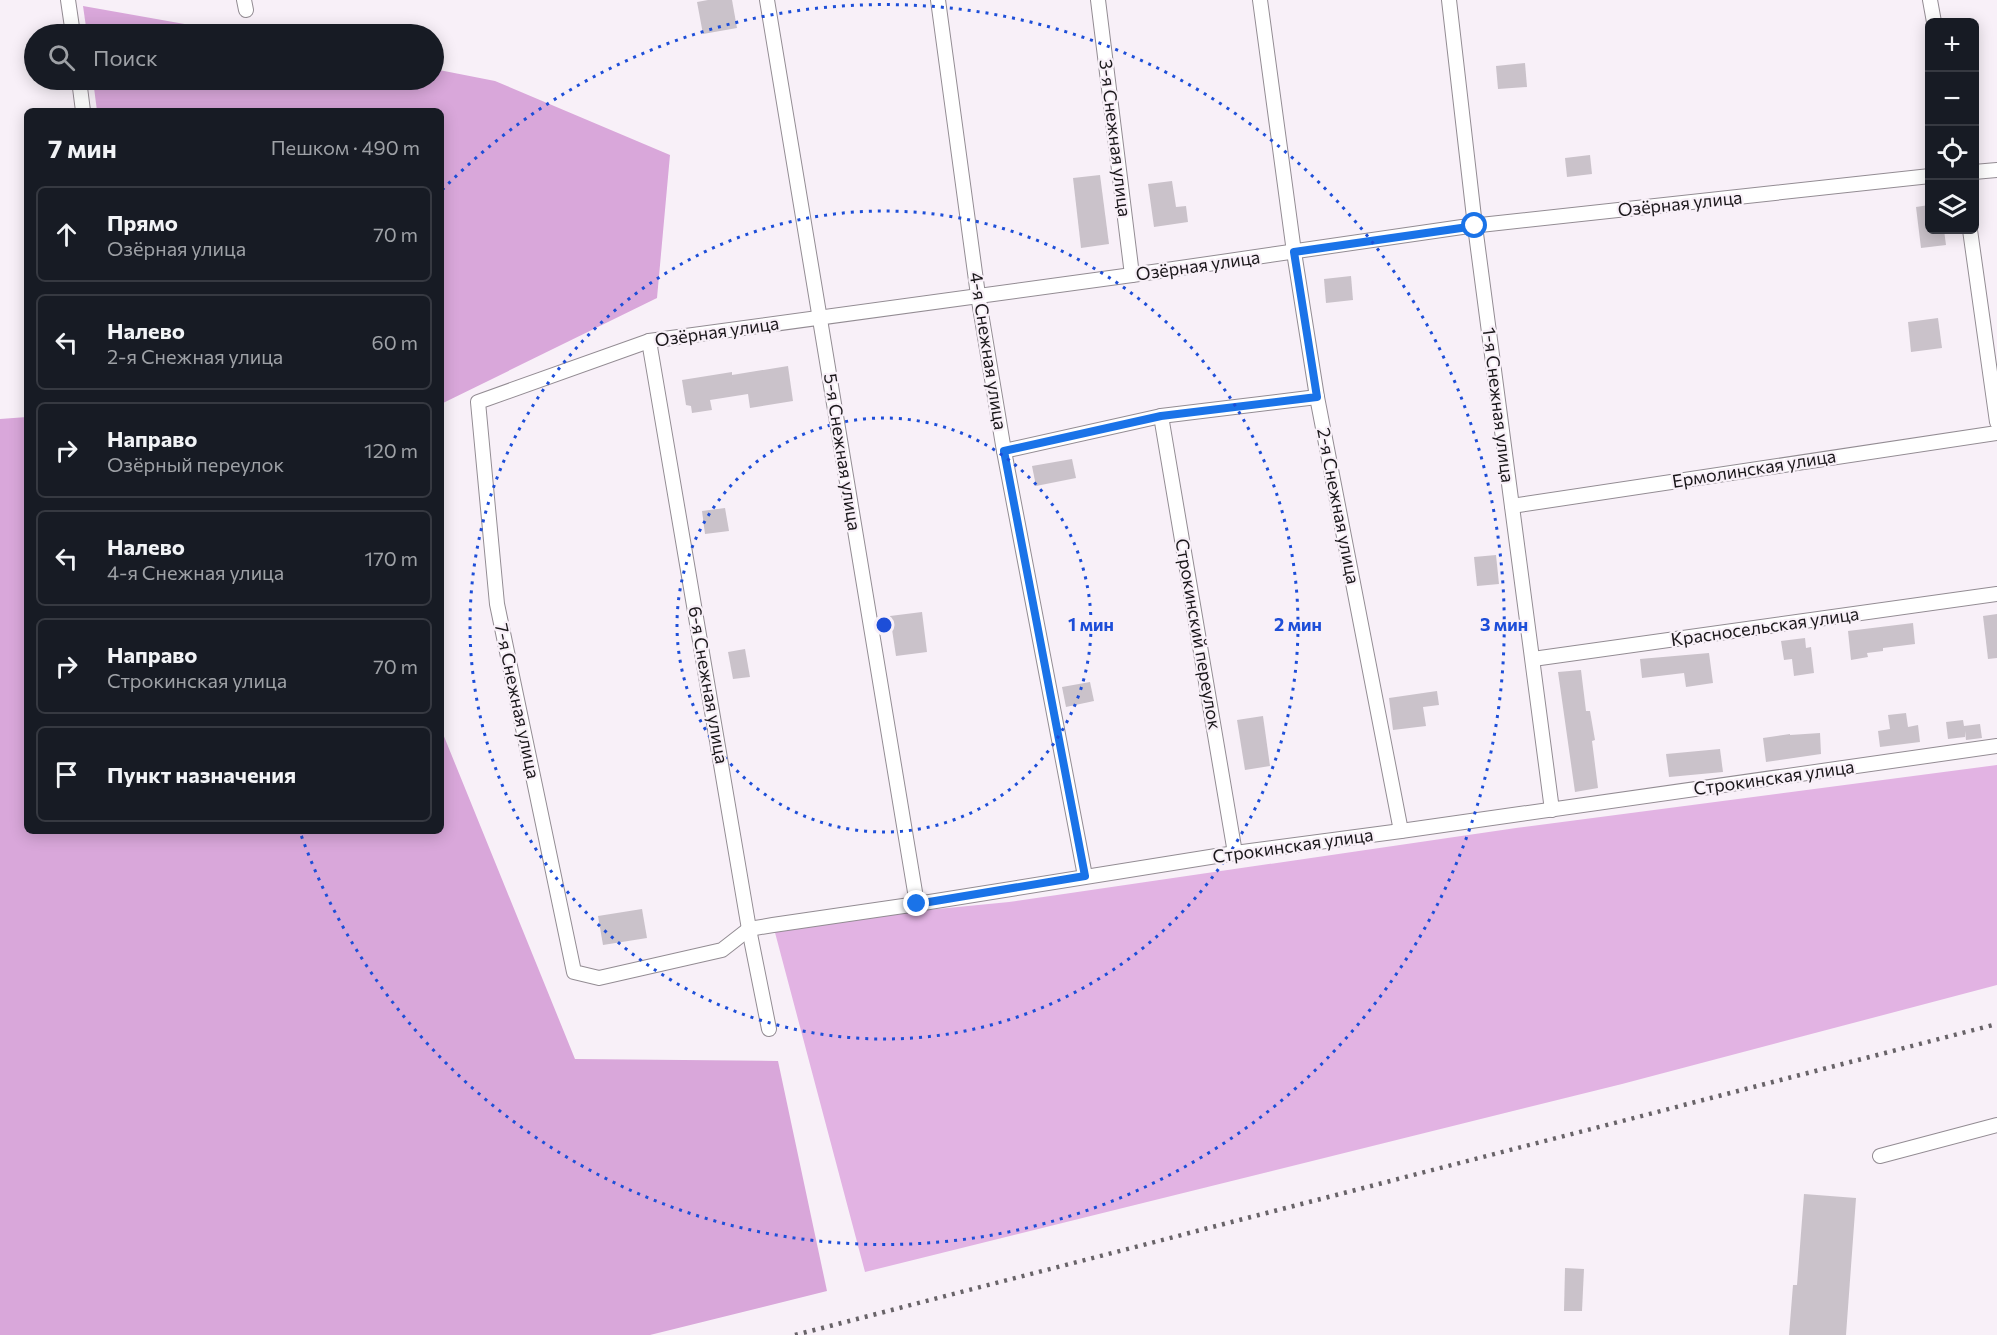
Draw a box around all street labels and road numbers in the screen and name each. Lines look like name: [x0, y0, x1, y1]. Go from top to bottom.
street label: 3-я Снежная улица: [1095, 58, 1137, 218]
street label: Озёрная улица: [1617, 186, 1743, 220]
street label: Озёрная улица: [1134, 245, 1261, 285]
street label: 4-я Снежная улица: [966, 270, 1012, 431]
street label: Озёрная улица: [653, 311, 780, 351]
street label: 1-я Снежная улица: [1479, 326, 1519, 484]
street label: 5-я Снежная улица: [820, 372, 866, 532]
street label: 2-я Снежная улица: [1313, 426, 1365, 586]
street label: Ермолинская улица: [1670, 444, 1837, 492]
street label: Строкинский переулок: [1171, 537, 1227, 731]
street label: Красносельская улица: [1669, 602, 1860, 650]
street label: 6-я Снежная улица: [684, 604, 734, 765]
street label: 7-я Снежная улица: [491, 621, 545, 780]
street label: Строкинская улица: [1692, 755, 1856, 799]
street label: Строкинская улица: [1211, 823, 1375, 867]

